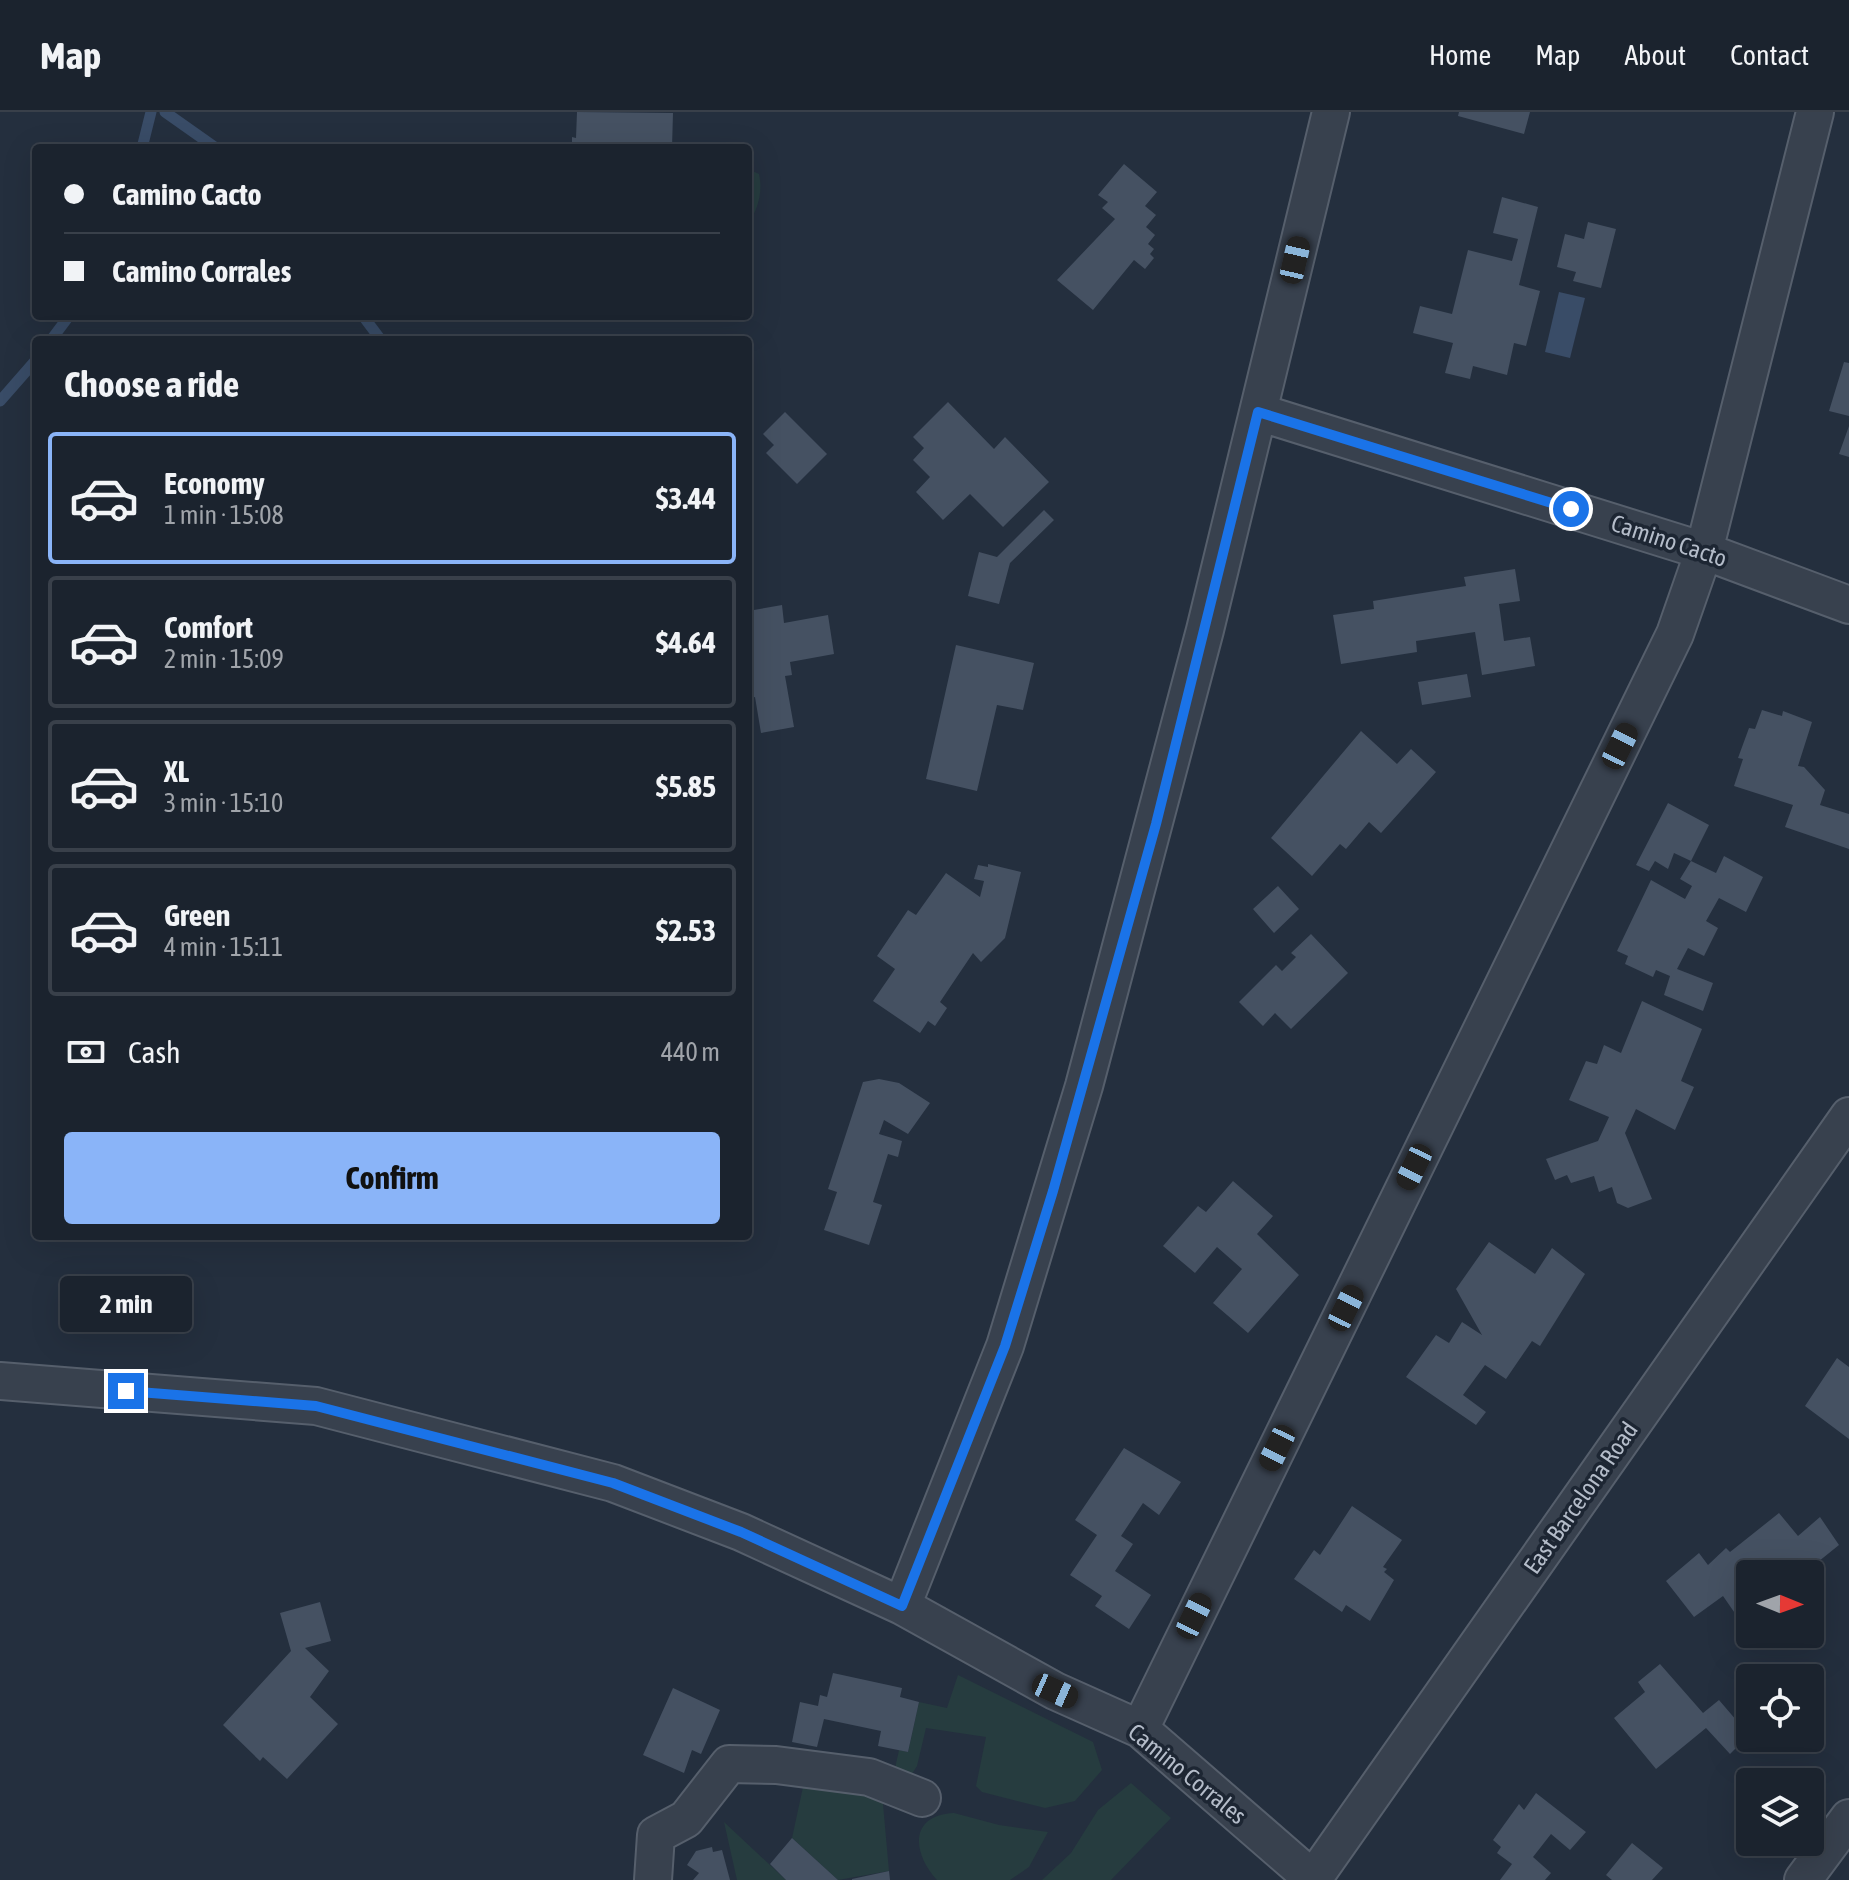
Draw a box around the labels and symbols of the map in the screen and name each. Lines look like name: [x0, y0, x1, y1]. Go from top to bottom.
car: [1278, 234, 1312, 286]
route start: [1553, 491, 1589, 527]
street label: Camino Cacto: [1608, 509, 1730, 572]
car: [1599, 719, 1641, 773]
car: [1393, 1140, 1435, 1194]
callout: 2 min: [60, 1275, 192, 1331]
car: [1325, 1281, 1367, 1335]
route end: [108, 1373, 144, 1409]
street label: East Barcelona Road: [1518, 1417, 1643, 1579]
car: [1256, 1421, 1298, 1475]
north arrow: [1736, 1560, 1824, 1648]
car: [1173, 1589, 1215, 1643]
car: [1028, 1670, 1082, 1712]
street label: Camino Corrales: [1123, 1718, 1252, 1829]

